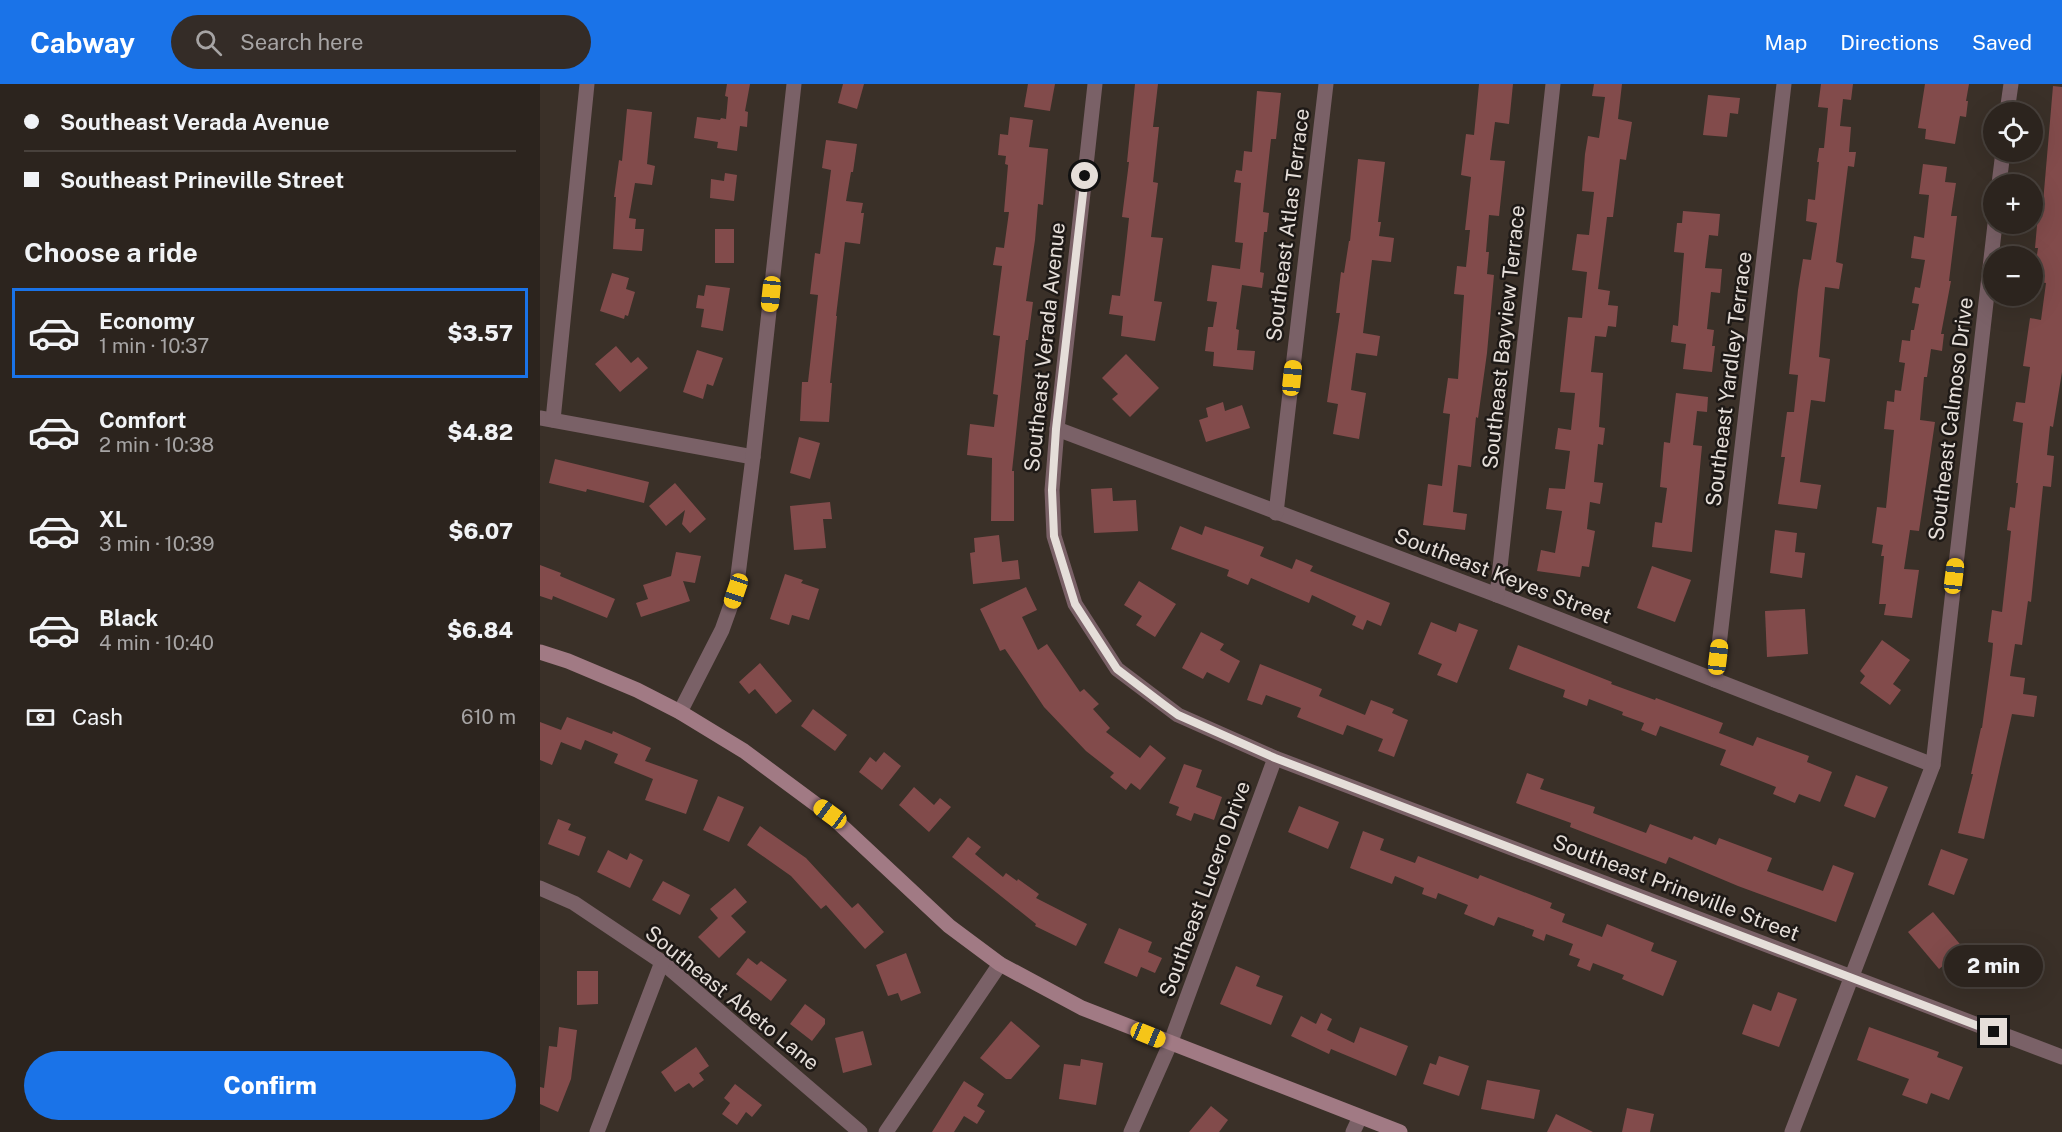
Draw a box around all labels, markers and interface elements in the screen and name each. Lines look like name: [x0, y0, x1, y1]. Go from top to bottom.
search box: [171, 15, 591, 69]
text: Cabway: [30, 26, 135, 59]
icon: search: [192, 26, 225, 59]
text: Search here: [240, 29, 363, 55]
text: Map: [1765, 30, 1807, 55]
text: Directions: [1840, 30, 1939, 55]
text: Saved: [1972, 30, 2032, 55]
map controls: [1983, 102, 2043, 306]
button: locate: [1983, 102, 2043, 162]
street label: Southeast Atlas Terrace: [1261, 107, 1314, 343]
text: Southeast Verada Avenue: [60, 109, 329, 135]
route start: [1071, 162, 1098, 189]
text: Southeast Prineville Street: [60, 167, 344, 193]
button: +: [1983, 174, 2043, 234]
street label: Southeast Bayview Terrace: [1477, 204, 1530, 470]
street label: Southeast Verada Avenue: [1019, 221, 1070, 473]
text: Choose a ride: [24, 236, 198, 268]
button: −: [1983, 246, 2043, 306]
street label: Southeast Yardley Terrace: [1700, 250, 1757, 508]
car: [760, 275, 782, 313]
street label: Southeast Calmoso Drive: [1923, 296, 1978, 542]
icon: car: [27, 306, 81, 360]
text: Economy: [99, 308, 195, 334]
text: $3.57: [447, 320, 513, 346]
text: 1 min · 10:37: [99, 334, 209, 358]
car: [1281, 359, 1303, 397]
icon: car: [27, 405, 81, 459]
text: Comfort: [99, 407, 186, 433]
text: $4.82: [447, 419, 513, 445]
text: 2 min · 10:38: [99, 433, 214, 457]
icon: car: [27, 504, 81, 558]
text: XL: [99, 506, 127, 532]
text: $6.07: [448, 518, 513, 544]
street label: Southeast Keyes Street: [1391, 523, 1615, 629]
text: 3 min · 10:39: [99, 532, 214, 556]
car: [1943, 557, 1965, 595]
car: [722, 571, 750, 611]
icon: car: [27, 603, 81, 657]
text: Black: [99, 605, 158, 631]
text: $6.84: [447, 617, 513, 643]
text: 4 min · 10:40: [99, 631, 214, 655]
car: [1707, 638, 1729, 676]
icon: cash: [24, 701, 57, 734]
text: Cash: [72, 704, 123, 730]
text: 610 m: [461, 705, 516, 729]
street label: Southeast Lucero Drive: [1154, 777, 1255, 1000]
car: [810, 796, 850, 832]
street label: Southeast Prineville Street: [1549, 829, 1803, 946]
street label: Southeast Abeto Lane: [640, 920, 824, 1075]
callout: 2 min: [1944, 945, 2044, 987]
text: 2 min: [1967, 954, 2020, 978]
route end: [1980, 1018, 2007, 1045]
car: [1128, 1020, 1168, 1050]
button: Confirm: [24, 1051, 516, 1120]

